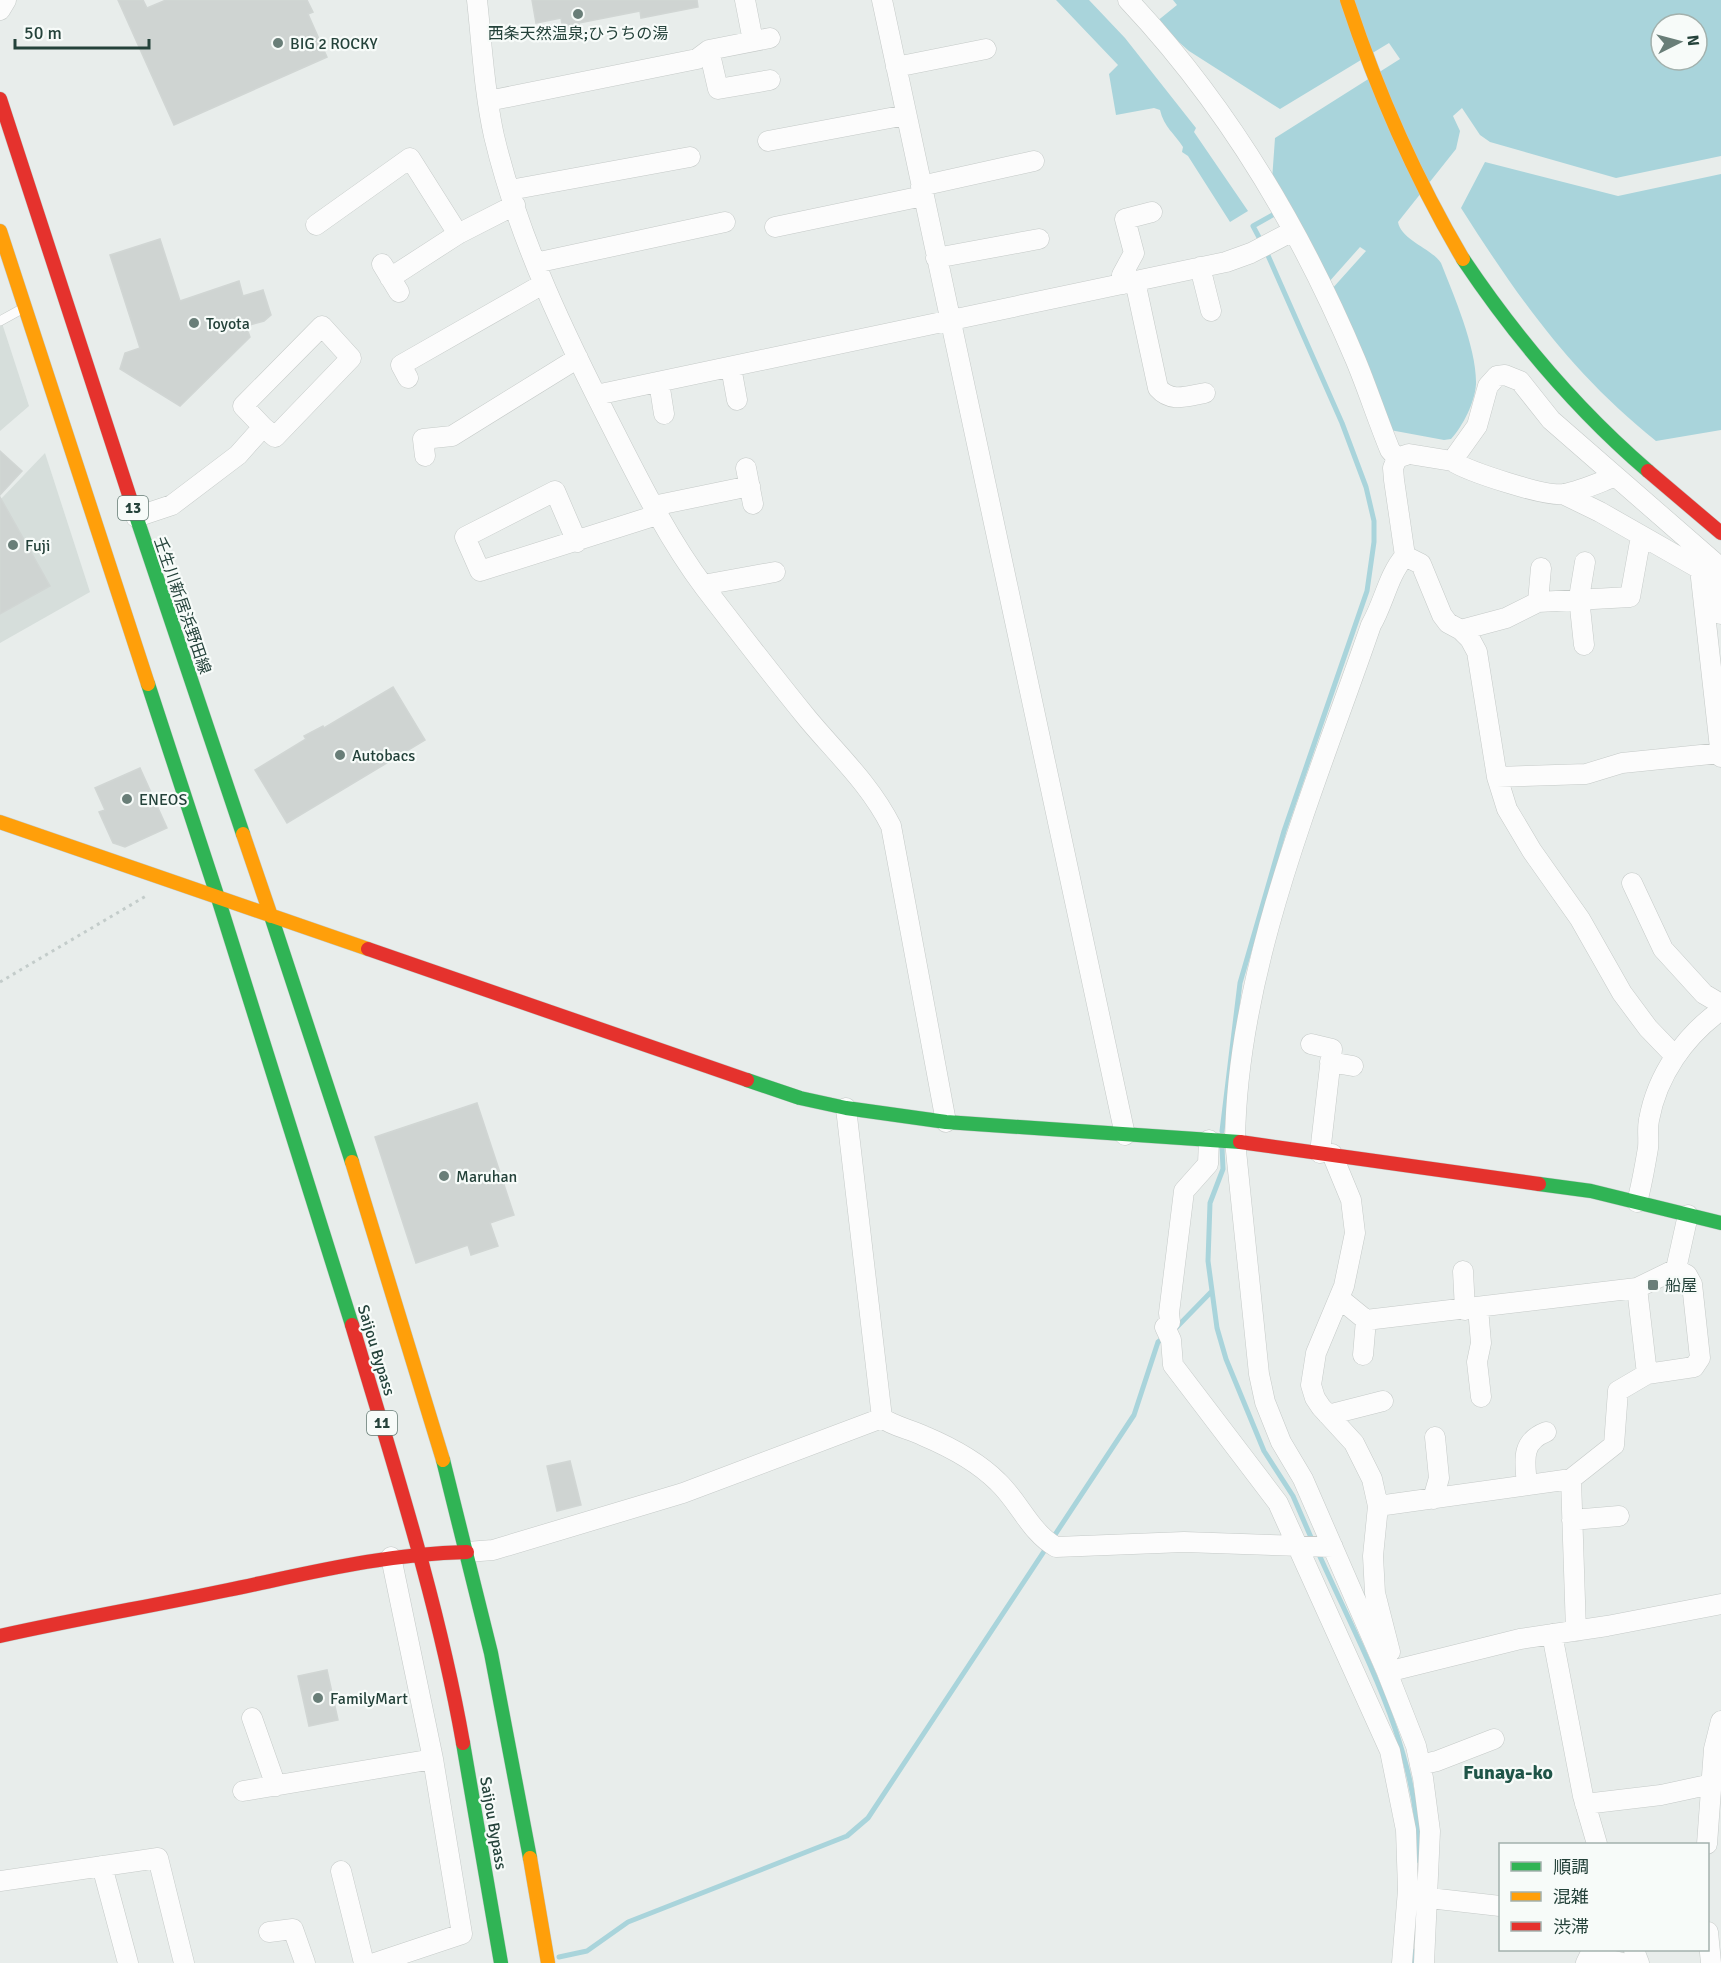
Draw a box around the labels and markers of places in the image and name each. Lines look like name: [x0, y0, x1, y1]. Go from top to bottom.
marker: 西条天然温泉;ひうちの湯: [571, 7, 585, 21]
place label: 西条天然温泉;ひうちの湯: [488, 24, 668, 44]
place label: BIG 2 ROCKY: [290, 34, 377, 54]
marker: BIG 2 ROCKY: [271, 36, 285, 50]
place label: Toyota: [206, 314, 250, 334]
marker: Toyota: [187, 316, 201, 330]
place label: Fuji: [25, 536, 50, 556]
marker: Fuji: [6, 538, 20, 552]
place label: Autobacs: [352, 746, 415, 766]
marker: Autobacs: [333, 748, 347, 762]
place label: ENEOS: [139, 790, 187, 810]
marker: ENEOS: [120, 792, 134, 806]
place label: Maruhan: [456, 1167, 517, 1187]
marker: Maruhan: [437, 1169, 451, 1183]
place label: 船屋: [1665, 1276, 1697, 1296]
marker: 船屋: [1646, 1278, 1660, 1292]
place label: FamilyMart: [330, 1689, 408, 1709]
marker: FamilyMart: [311, 1691, 325, 1705]

